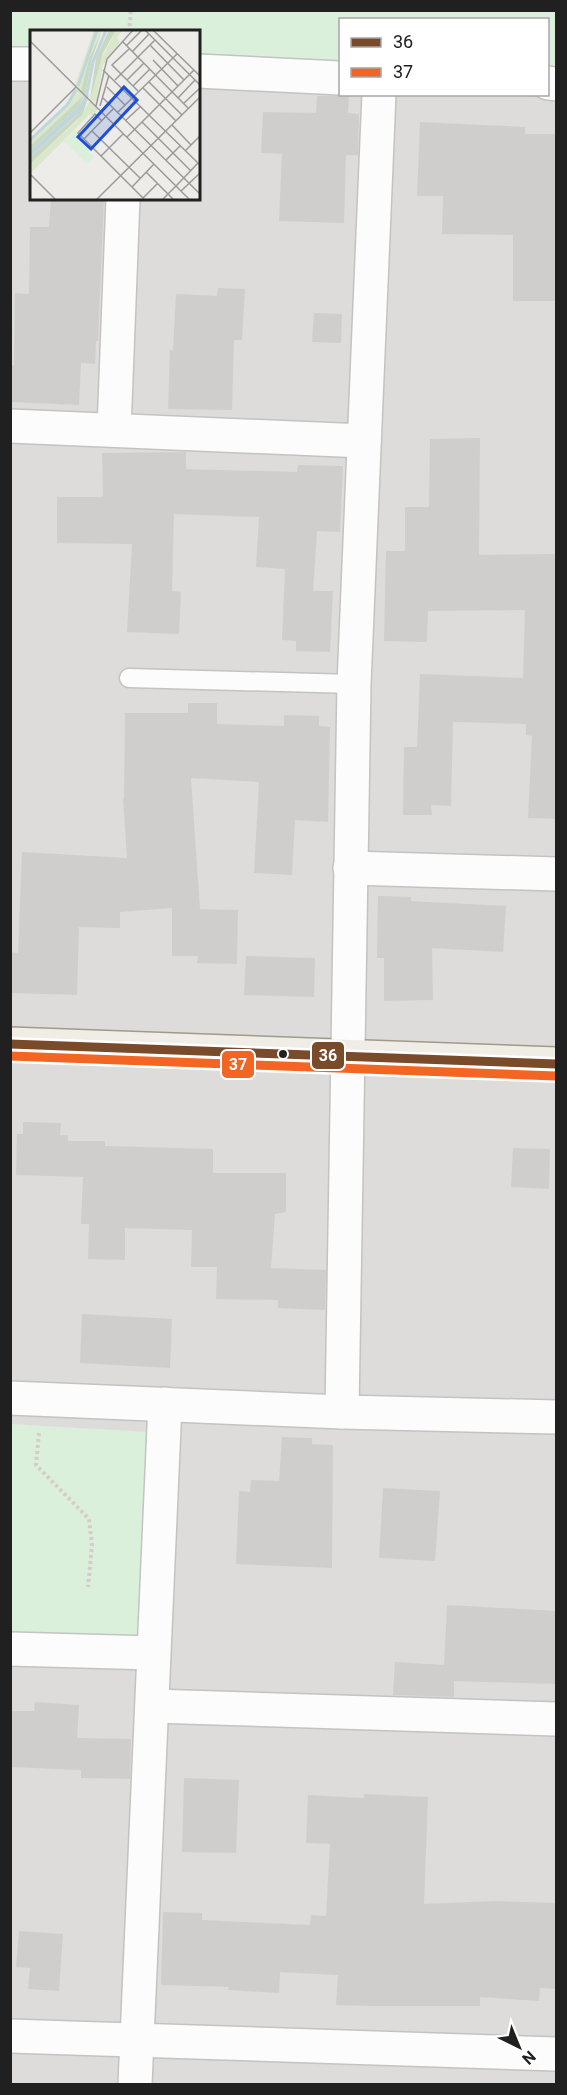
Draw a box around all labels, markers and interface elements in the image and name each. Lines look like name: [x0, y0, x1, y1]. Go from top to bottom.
legend: [339, 18, 549, 96]
inset map: [30, 30, 200, 200]
text: 36: [393, 31, 413, 52]
text: 37: [393, 61, 413, 82]
line badge: 36: [311, 1041, 345, 1070]
text: 36: [319, 1046, 337, 1065]
unlabelled marker: [277, 1048, 289, 1060]
line badge: 37: [221, 1050, 255, 1079]
text: 37: [229, 1055, 247, 1074]
north arrow: [489, 2017, 549, 2077]
text: N: [518, 2047, 539, 2068]

